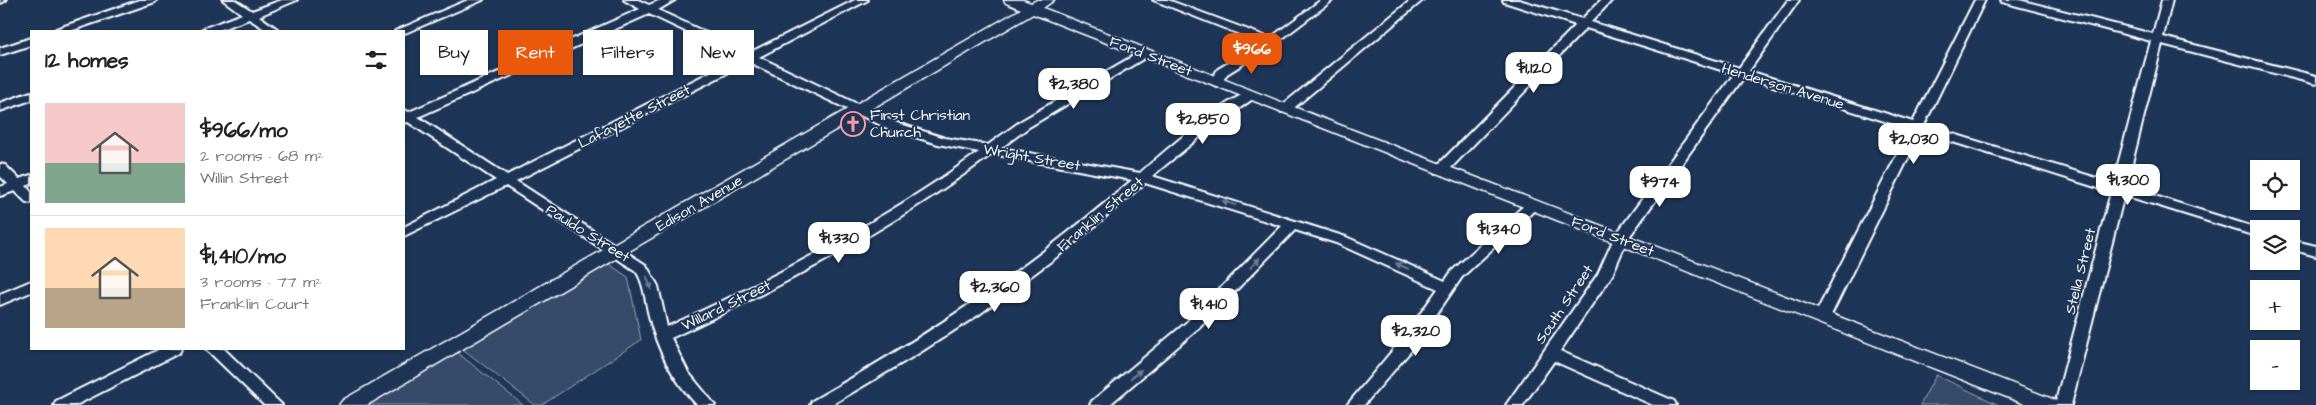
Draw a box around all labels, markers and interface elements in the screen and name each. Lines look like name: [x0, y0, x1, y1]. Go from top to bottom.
chip: Buy: [420, 30, 488, 75]
chip: Rent: [498, 30, 573, 75]
chip: Filters: [583, 30, 673, 75]
chip: New: [683, 30, 754, 75]
street label: Ford Street: [1106, 31, 1195, 82]
pin: $966: [1222, 32, 1282, 75]
text: $966: [1233, 38, 1271, 60]
text: 12 homes: [45, 46, 129, 75]
icon: filters: [362, 46, 390, 74]
pin: $1,120: [1493, 52, 1575, 94]
text: $1,120: [1516, 57, 1552, 79]
street label: Henderson Avenue: [1719, 58, 1847, 115]
pin: $2,380: [1033, 68, 1115, 110]
text: $2,380: [1049, 73, 1099, 95]
street label: Lafayette Street: [574, 79, 694, 155]
pin: $2,850: [1162, 102, 1244, 145]
place label: First Christian Church: [870, 105, 971, 143]
text: $2,850: [1177, 108, 1229, 130]
church icon: First Christian Church: [840, 111, 866, 137]
text: $966/mo: [200, 116, 288, 145]
pin: $2,030: [1873, 122, 1955, 165]
icon: home: [85, 123, 145, 183]
text: $2,030: [1889, 128, 1939, 150]
street label: Wright Street: [982, 139, 1082, 177]
text: 2 rooms · 68 m²: [200, 145, 323, 167]
map controls: [2250, 160, 2300, 390]
button: locate: [2250, 160, 2300, 210]
pin: $1,300: [2087, 164, 2169, 206]
pin: $974: [1630, 166, 1690, 208]
text: Willin Street: [200, 167, 289, 189]
text: $1,300: [2107, 169, 2149, 191]
street label: Edison Avenue: [652, 170, 747, 237]
text: $974: [1641, 171, 1679, 193]
street label: Franklin Street: [1052, 172, 1148, 257]
street label: Pauldo Street: [542, 199, 634, 268]
one-way arrow: [1222, 199, 1237, 207]
street label: Ford Street: [1568, 211, 1657, 262]
pin: $1,340: [1458, 212, 1540, 255]
text: $1,340: [1478, 218, 1520, 240]
button: layers: [2250, 220, 2300, 270]
pin: $1,330: [798, 222, 880, 264]
street label: Stella Street: [2060, 226, 2101, 317]
text: $1,330: [819, 227, 859, 249]
text: $1,410/mo: [200, 242, 286, 271]
icon: home: [85, 248, 145, 308]
one-way arrow: [1249, 258, 1261, 270]
street label: South Street: [1530, 260, 1599, 348]
one-way arrow: [1395, 262, 1409, 270]
pin: $2,360: [954, 270, 1036, 313]
text: 3 rooms · 77 m²: [200, 271, 321, 293]
street label: Willard Street: [678, 275, 774, 336]
one-way arrow: [646, 276, 654, 291]
text: $2,360: [970, 276, 1020, 298]
button: +: [2250, 280, 2300, 330]
pin: $1,410: [1168, 288, 1250, 330]
text: Franklin Court: [200, 293, 309, 315]
text: $1,410: [1191, 293, 1227, 315]
pin: $2,320: [1375, 314, 1457, 357]
text: $2,320: [1392, 320, 1440, 342]
button: −: [2250, 340, 2300, 390]
one-way arrow: [1129, 369, 1142, 380]

